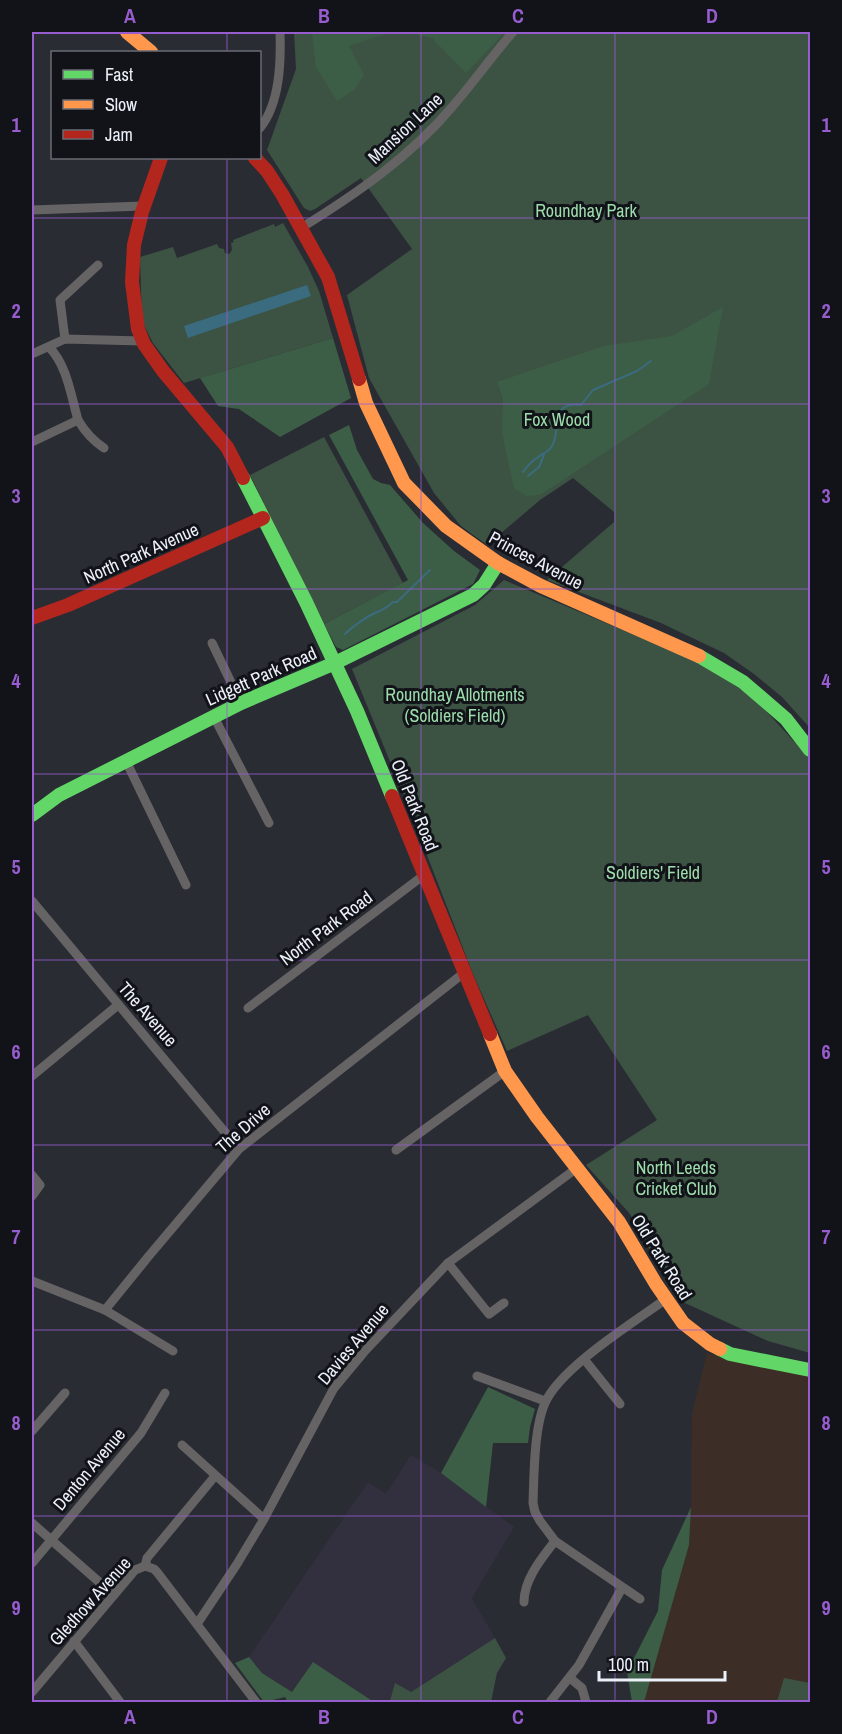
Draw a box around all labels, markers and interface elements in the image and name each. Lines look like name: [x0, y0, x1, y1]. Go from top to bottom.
text: A: [124, 2, 136, 29]
text: B: [318, 2, 330, 29]
text: C: [512, 2, 524, 29]
text: D: [706, 2, 718, 29]
legend: [51, 51, 261, 159]
text: Fast: [105, 62, 133, 87]
street label: Mansion Lane: [362, 87, 448, 169]
text: Slow: [105, 92, 137, 117]
text: 1: [11, 111, 21, 138]
text: 1: [821, 111, 831, 138]
text: Jam: [105, 122, 133, 147]
park label: Roundhay Park: [535, 198, 637, 223]
text: 2: [11, 297, 21, 324]
text: 2: [821, 297, 831, 324]
park label: Fox Wood: [524, 407, 590, 432]
text: 3: [11, 482, 21, 509]
text: 3: [821, 482, 831, 509]
street label: North Park Avenue: [79, 516, 203, 590]
street label: Princes Avenue: [485, 525, 587, 595]
street label: Lidgett Park Road: [202, 640, 320, 712]
text: 4: [11, 667, 21, 694]
text: 4: [821, 667, 831, 694]
park label: Roundhay Allotments (Soldiers Field): [385, 682, 525, 728]
street label: Old Park Road: [385, 755, 445, 855]
text: 5: [11, 853, 21, 880]
text: 5: [821, 853, 831, 880]
park label: Soldiers' Field: [606, 860, 700, 885]
street label: North Park Road: [275, 885, 377, 971]
street label: The Avenue: [113, 976, 183, 1052]
text: 6: [11, 1038, 21, 1065]
text: 6: [821, 1038, 831, 1065]
street label: The Drive: [210, 1097, 276, 1159]
park label: North Leeds Cricket Club: [635, 1155, 717, 1201]
street label: Old Park Road: [626, 1209, 698, 1305]
text: 7: [11, 1223, 21, 1250]
text: 7: [821, 1223, 831, 1250]
street label: Davies Avenue: [312, 1298, 394, 1390]
text: 8: [11, 1409, 21, 1436]
text: 8: [821, 1409, 831, 1436]
street label: Denton Avenue: [47, 1422, 131, 1516]
street label: Gledhow Avenue: [43, 1551, 137, 1651]
text: 9: [11, 1594, 21, 1621]
text: 9: [821, 1594, 831, 1621]
scale bar: [599, 1644, 725, 1682]
text: 100 m: [608, 1652, 649, 1677]
text: A: [124, 1703, 136, 1730]
text: B: [318, 1703, 330, 1730]
text: C: [512, 1703, 524, 1730]
text: D: [706, 1703, 718, 1730]

